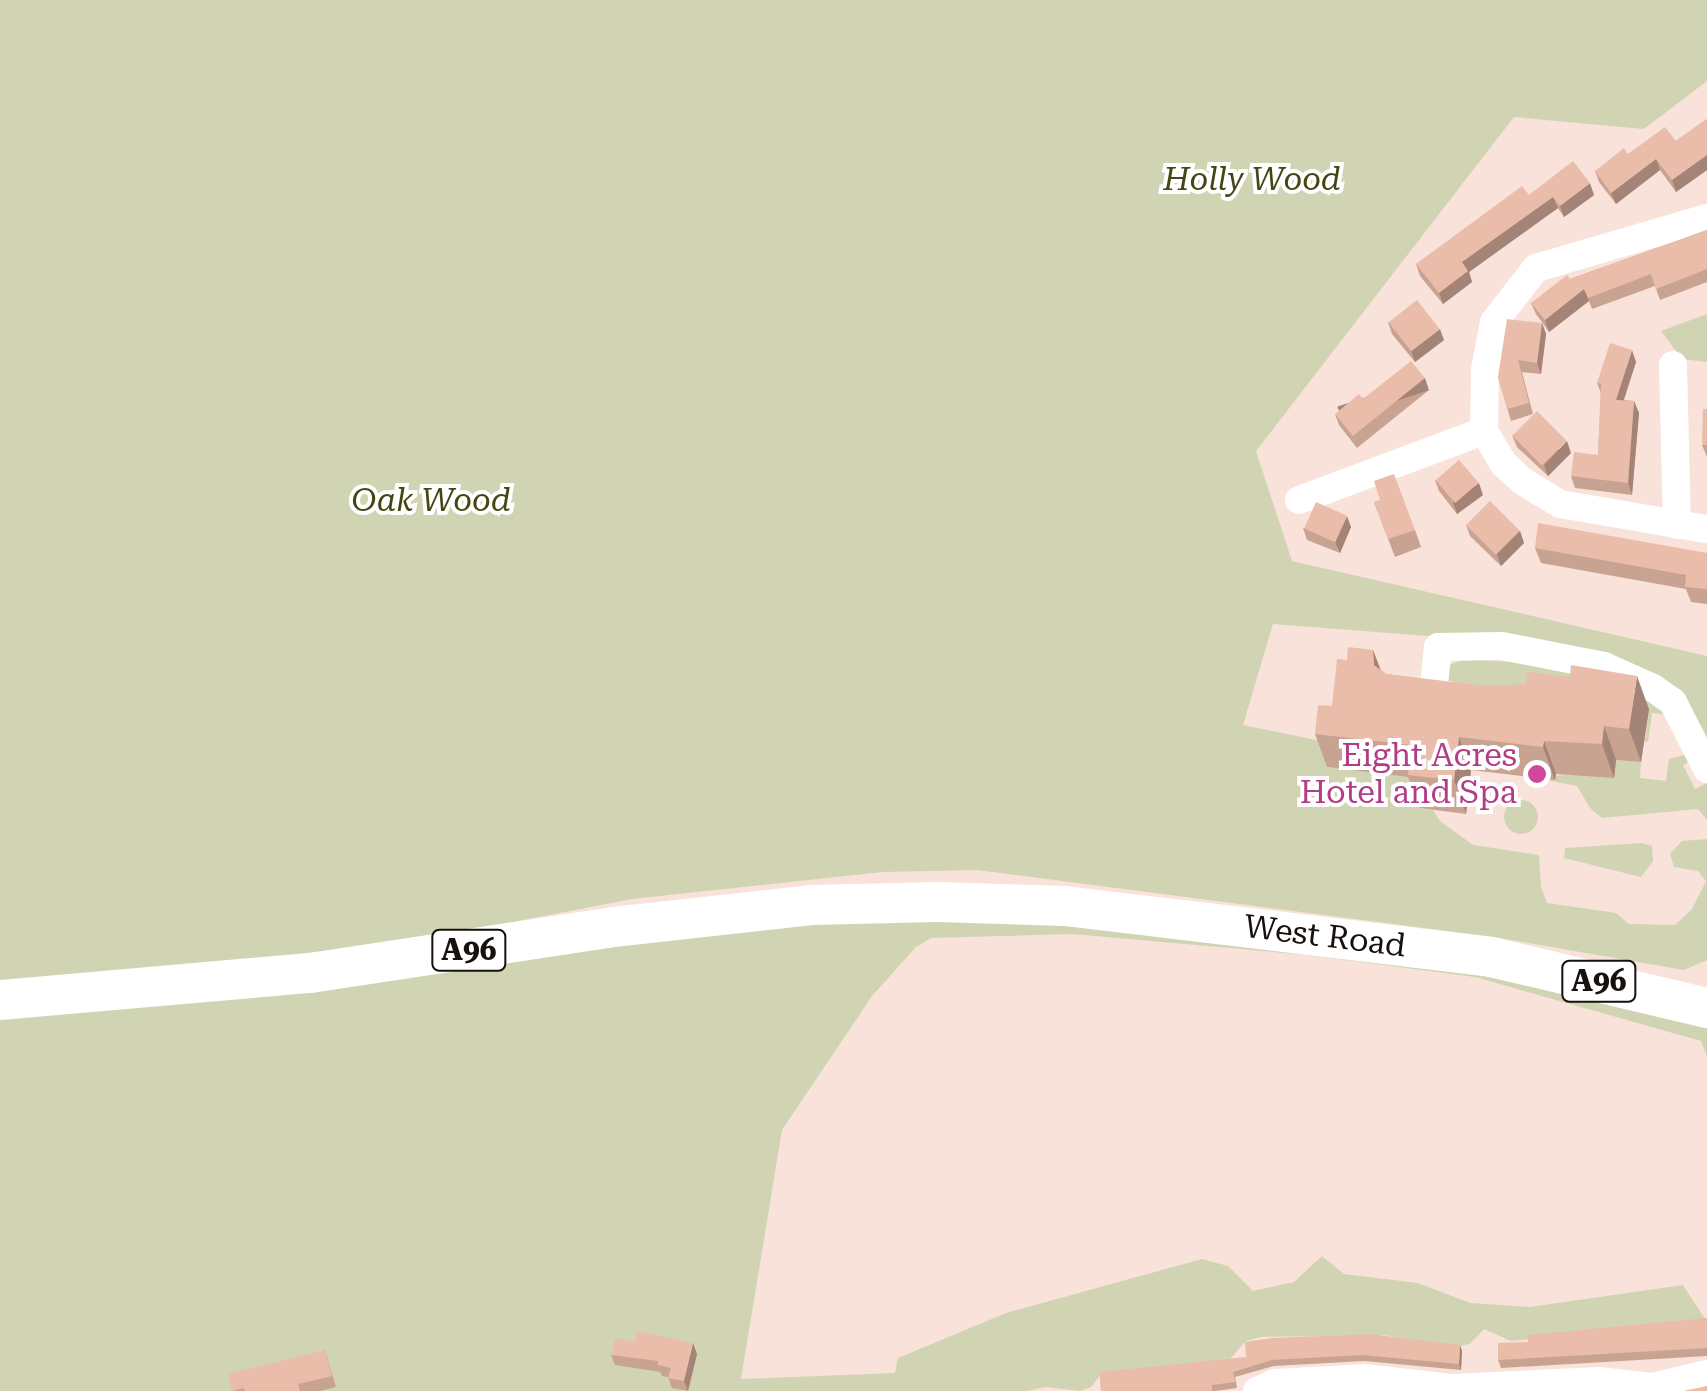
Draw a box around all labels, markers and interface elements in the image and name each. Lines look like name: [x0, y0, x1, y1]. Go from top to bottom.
park label: Holly Wood: [1163, 160, 1341, 198]
park label: Oak Wood: [351, 481, 511, 519]
place label: Eight Acres Hotel and Spa: [1300, 737, 1517, 812]
marker: Eight Acres Hotel and Spa: [1526, 763, 1548, 785]
street label: West Road: [1242, 907, 1408, 965]
road number: A96: [429, 925, 509, 975]
road number: A96: [1559, 956, 1639, 1006]

